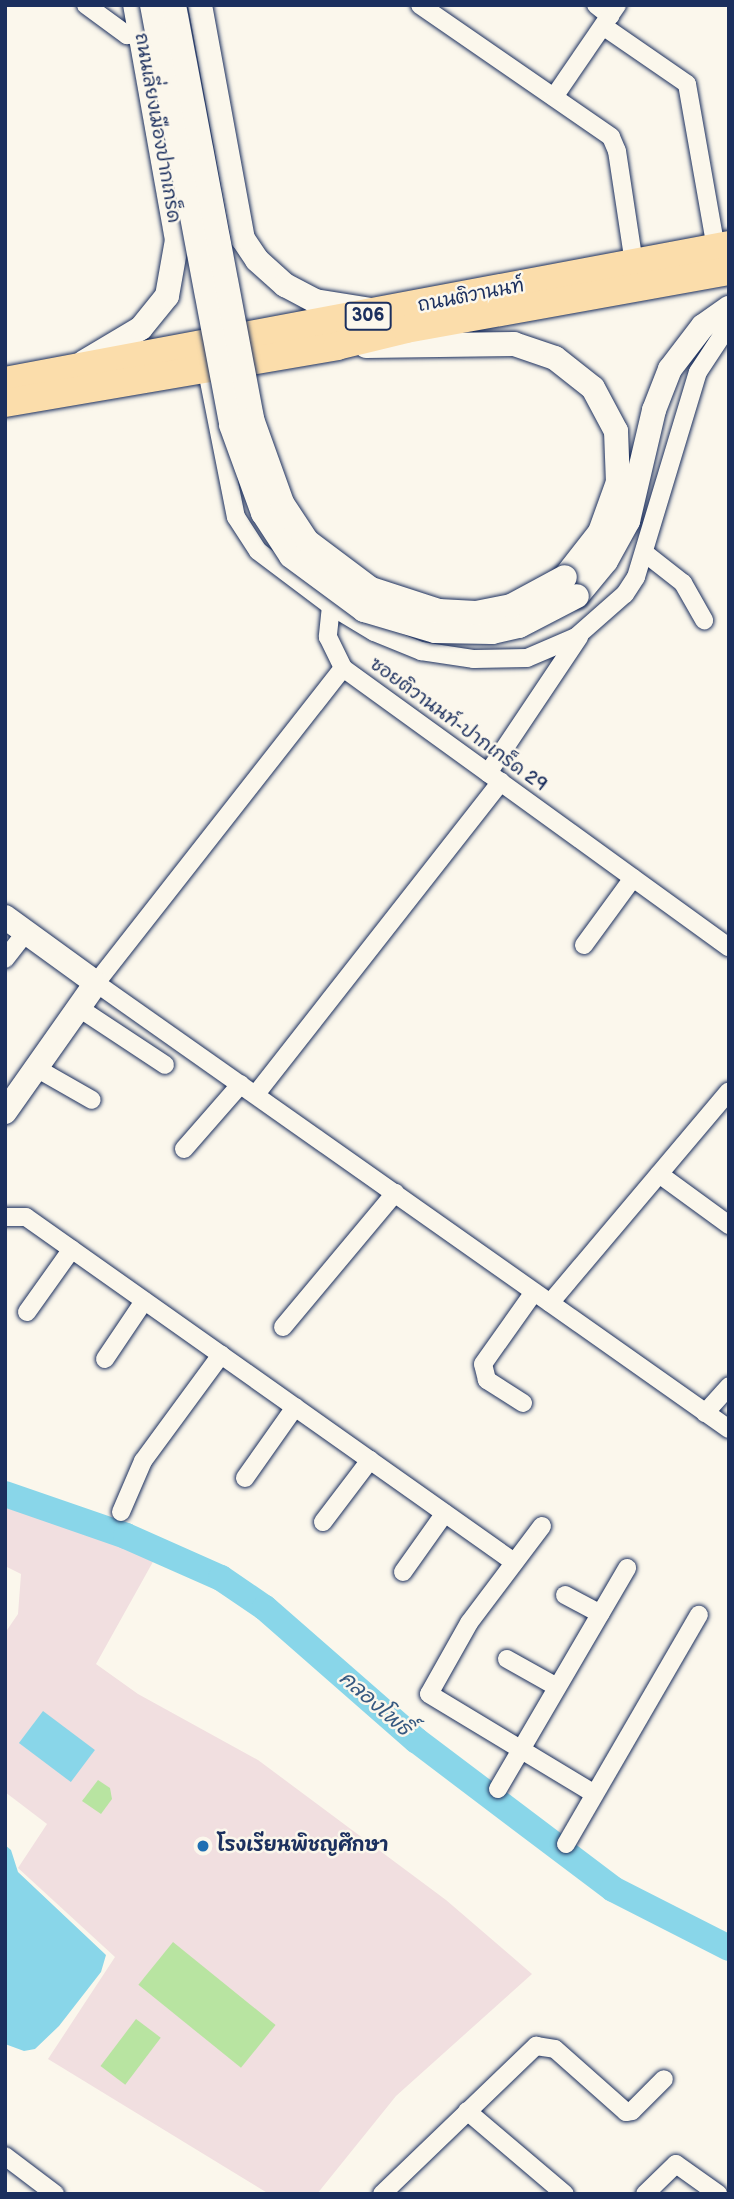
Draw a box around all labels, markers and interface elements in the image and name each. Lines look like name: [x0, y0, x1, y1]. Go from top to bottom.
street label: ถนนเลี่ยงเมืองปากเกร็ด: [129, 31, 185, 225]
street label: ถนนติวานนท์: [416, 275, 526, 317]
road number: 306: [344, 302, 392, 330]
street label: ซอยติวานนท์-ปากเกร็ด 29: [365, 653, 551, 797]
water label: คลองโพธิ์: [334, 1666, 416, 1742]
place label: โรงเรียนพิชญศึกษา: [217, 1835, 388, 1857]
marker: โรงเรียนพิชญศึกษา: [195, 1838, 211, 1854]

